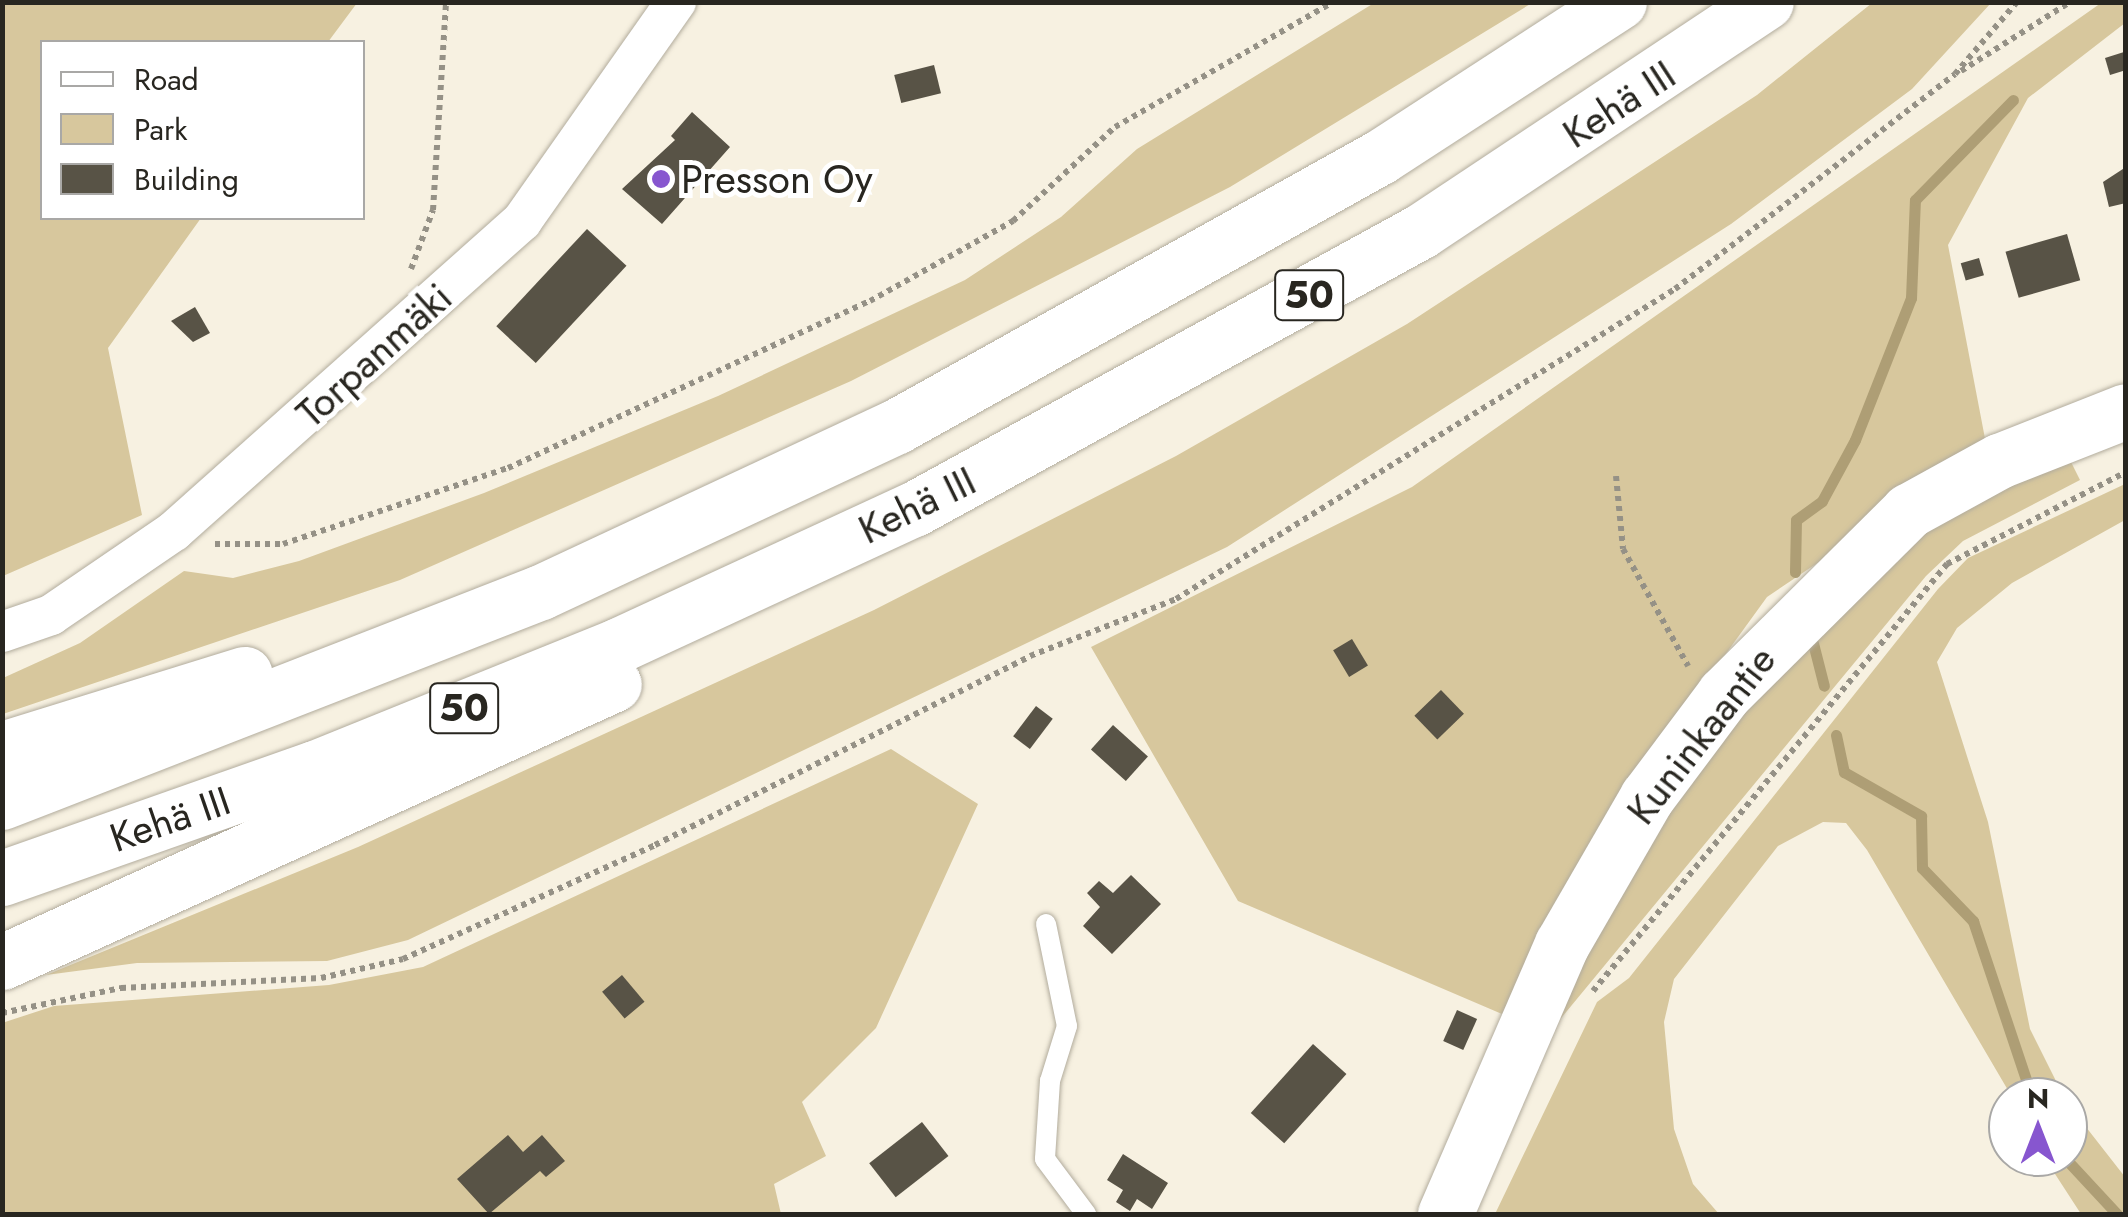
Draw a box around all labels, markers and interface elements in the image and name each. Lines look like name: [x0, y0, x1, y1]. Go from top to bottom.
legend: [40, 40, 365, 220]
street label: Kehä III: [1554, 50, 1684, 158]
text: Road: [134, 58, 199, 101]
text: Park: [134, 108, 187, 151]
place label: Presson Oy: [681, 155, 873, 203]
text: Building: [134, 158, 239, 201]
marker: Presson Oy: [650, 168, 672, 190]
road number: 50: [1274, 262, 1344, 328]
street label: Torpanmäki: [287, 273, 461, 437]
street label: Kehä III: [851, 456, 983, 554]
street label: Kuninkaantie: [1617, 637, 1785, 833]
road number: 50: [429, 675, 499, 741]
street label: Kehä III: [104, 776, 236, 862]
north arrow: [1988, 1077, 2088, 1177]
text: N: [2027, 1078, 2049, 1119]

